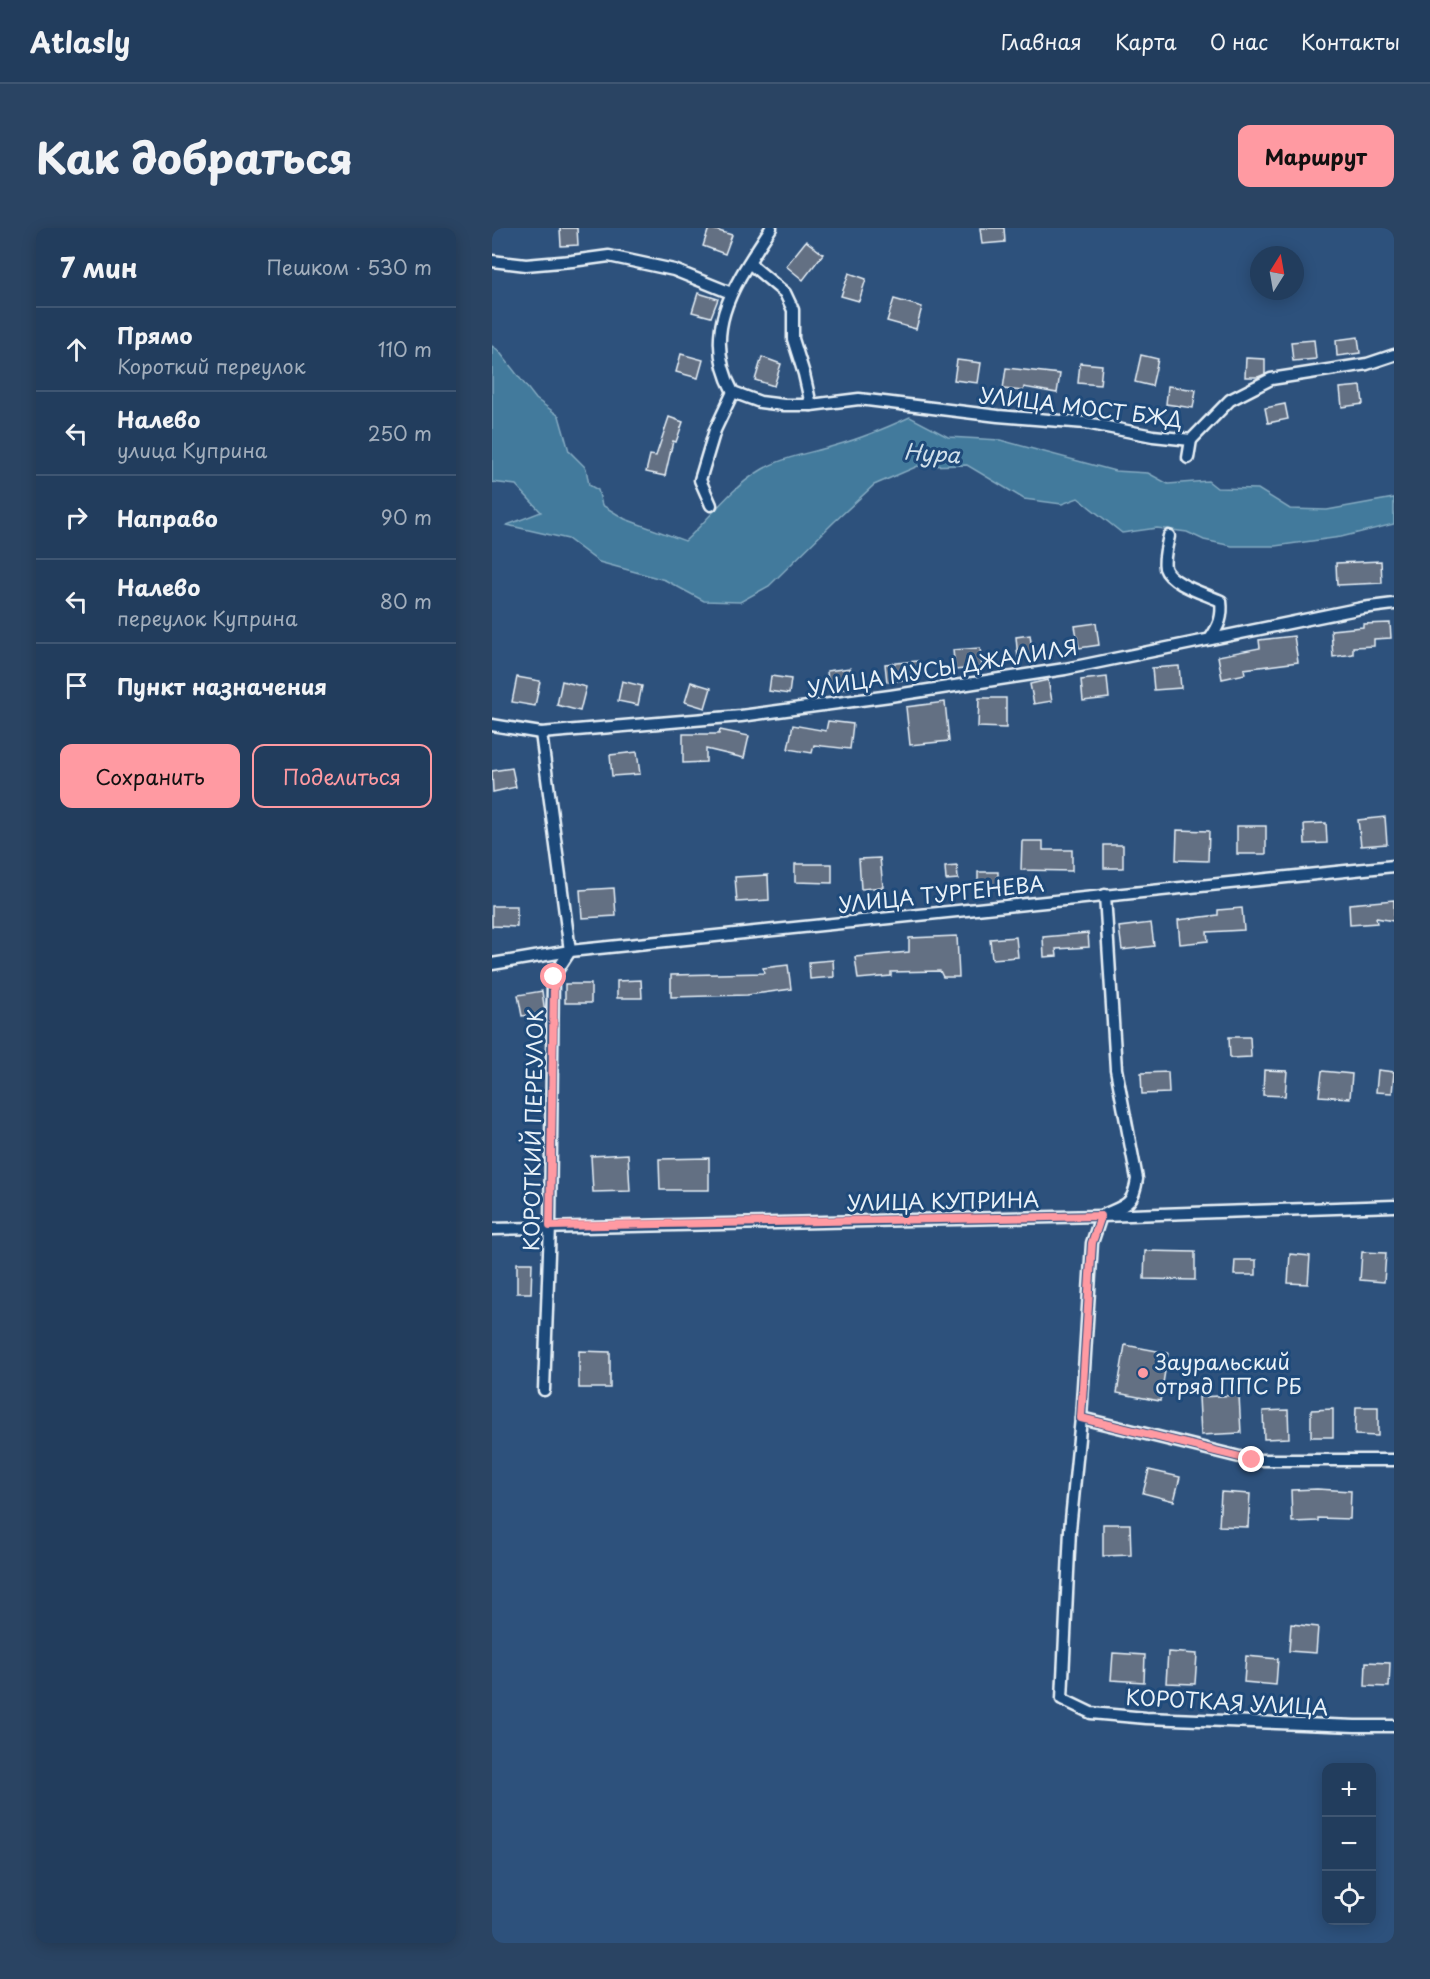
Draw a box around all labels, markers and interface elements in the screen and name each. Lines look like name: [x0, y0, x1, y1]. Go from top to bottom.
text: Atlasly: [30, 20, 130, 63]
text: Главная: [1001, 25, 1082, 57]
text: Карта: [1115, 25, 1177, 57]
text: О нас: [1210, 25, 1268, 57]
text: Контакты: [1301, 25, 1400, 57]
text: Как добраться: [36, 125, 353, 188]
button: Маршрут: [1238, 125, 1394, 187]
north arrow: [1250, 246, 1304, 300]
text: 7 мин: [60, 248, 138, 287]
text: Пешком · 530 m: [267, 252, 432, 282]
text: Прямо: [117, 318, 192, 351]
icon: ahead: [60, 333, 93, 366]
text: 110 m: [378, 334, 432, 364]
text: Короткий переулок: [117, 351, 306, 381]
street label: УЛИЦА МОСТ БЖД: [977, 378, 1185, 434]
text: Налево: [117, 402, 200, 435]
icon: left: [60, 417, 93, 450]
text: 250 m: [368, 418, 432, 448]
water label: Нура: [903, 434, 963, 471]
text: улица Куприна: [117, 435, 267, 465]
icon: right: [60, 501, 93, 534]
text: Направо: [117, 501, 218, 534]
text: 90 m: [381, 502, 432, 532]
text: Налево: [117, 570, 200, 603]
icon: left: [60, 585, 93, 618]
text: 80 m: [380, 586, 432, 616]
text: переулок Куприна: [117, 603, 298, 633]
street label: УЛИЦА МУСЫ ДЖАЛИЛЯ: [804, 630, 1080, 704]
icon: arrive: [60, 669, 93, 702]
text: Пункт назначения: [117, 669, 327, 702]
button: Сохранить: [60, 744, 240, 808]
button: Поделиться: [252, 744, 432, 808]
street label: УЛИЦА ТУРГЕНЕВА: [836, 866, 1046, 920]
route start: [540, 963, 566, 989]
street label: КОРОТКИЙ ПЕРЕУЛОК: [514, 1009, 550, 1251]
street label: УЛИЦА КУПРИНА: [847, 1182, 1039, 1218]
place label: Зауральский отряд ППС РБ: [1155, 1345, 1301, 1401]
marker: Зауральский отряд ППС РБ: [1136, 1366, 1150, 1380]
route end: [1238, 1446, 1264, 1472]
street label: КОРОТКАЯ УЛИЦА: [1125, 1680, 1329, 1722]
map controls: [1322, 1763, 1376, 1925]
button: +: [1322, 1763, 1376, 1817]
button: −: [1322, 1817, 1376, 1871]
button: locate: [1322, 1871, 1376, 1925]

